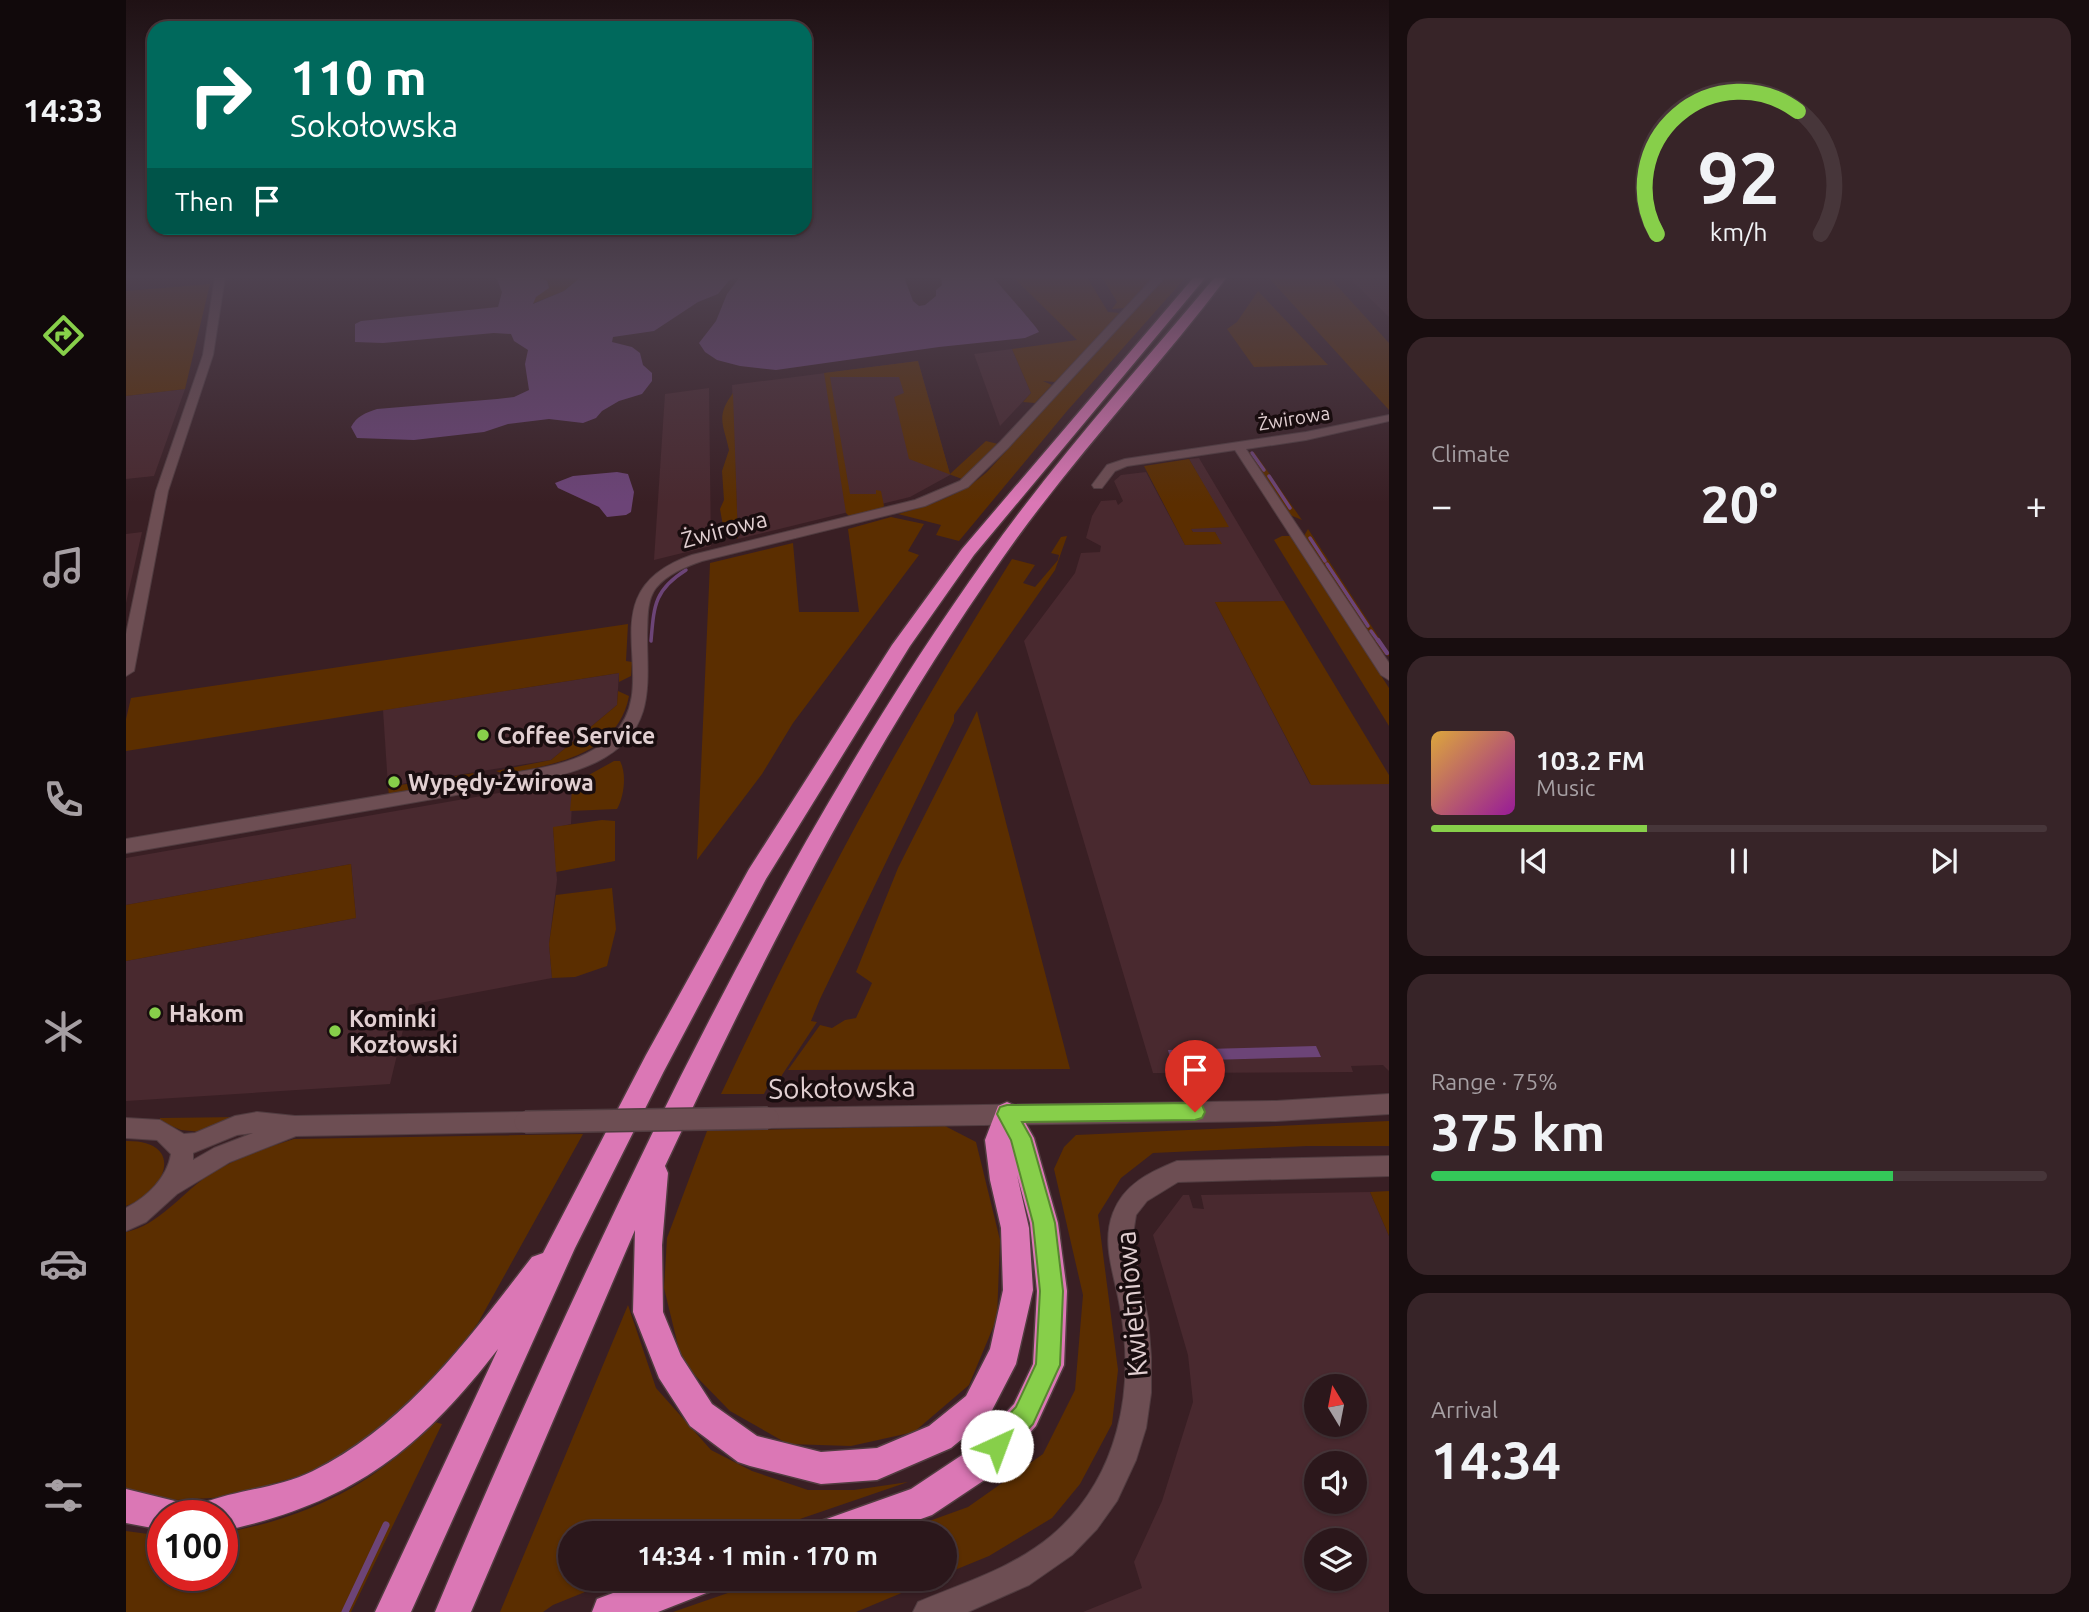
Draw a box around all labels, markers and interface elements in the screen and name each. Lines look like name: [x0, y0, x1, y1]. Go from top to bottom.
icon: right: [175, 49, 266, 140]
text: 110 m: [290, 49, 427, 104]
text: 14:33: [23, 92, 103, 128]
text: Sokołowska: [290, 107, 458, 143]
text: 92: [1698, 137, 1780, 219]
icon: arrive: [248, 182, 286, 220]
text: Then: [175, 187, 234, 216]
text: km/h: [1710, 218, 1768, 246]
icon: directions: [39, 311, 88, 360]
street label: Żwirowa: [1256, 401, 1332, 435]
text: Climate: [1431, 441, 1510, 466]
text: 20°: [1700, 475, 1778, 533]
text: −: [1431, 484, 1452, 526]
text: +: [2026, 484, 2047, 526]
street label: Żwirowa: [678, 506, 770, 552]
icon: music: [39, 543, 88, 592]
place label: Coffee Service: [497, 723, 655, 748]
marker: Coffee Service: [475, 727, 491, 743]
text: 103.2 FM: [1536, 746, 1645, 775]
place label: Wypędy-Żwirowa: [408, 769, 594, 796]
marker: Wypędy-Żwirowa: [386, 774, 402, 790]
icon: phone: [39, 775, 88, 824]
text: Music: [1536, 775, 1595, 800]
icon: previous: [1515, 842, 1553, 880]
icon: pause: [1720, 842, 1758, 880]
icon: next: [1925, 842, 1963, 880]
place label: Hakom: [169, 1001, 244, 1026]
marker: Hakom: [147, 1005, 163, 1021]
place label: Kominki Kozłowski: [349, 1006, 458, 1057]
icon: climate: [39, 1007, 88, 1056]
marker: Kominki Kozłowski: [327, 1023, 343, 1039]
pin: [1165, 1040, 1225, 1112]
icon: arrive: [1176, 1051, 1214, 1089]
text: Range · 75%: [1431, 1069, 1558, 1094]
street label: Sokołowska: [768, 1070, 916, 1104]
text: 375 km: [1431, 1103, 1605, 1161]
street label: Kwietniowa: [1109, 1230, 1153, 1378]
icon: car: [39, 1239, 88, 1288]
north arrow: [1304, 1374, 1367, 1437]
map controls: [1304, 1374, 1367, 1591]
text: Arrival: [1431, 1397, 1498, 1422]
position arrow: [960, 1409, 1034, 1483]
text: 14:34: [1431, 1431, 1561, 1489]
button: sound: [1304, 1451, 1367, 1514]
icon: filters: [39, 1471, 88, 1520]
speed limit sign: 100: [147, 1500, 238, 1591]
button: layers: [1304, 1528, 1367, 1591]
text: 14:34 · 1 min · 170 m: [637, 1541, 878, 1570]

